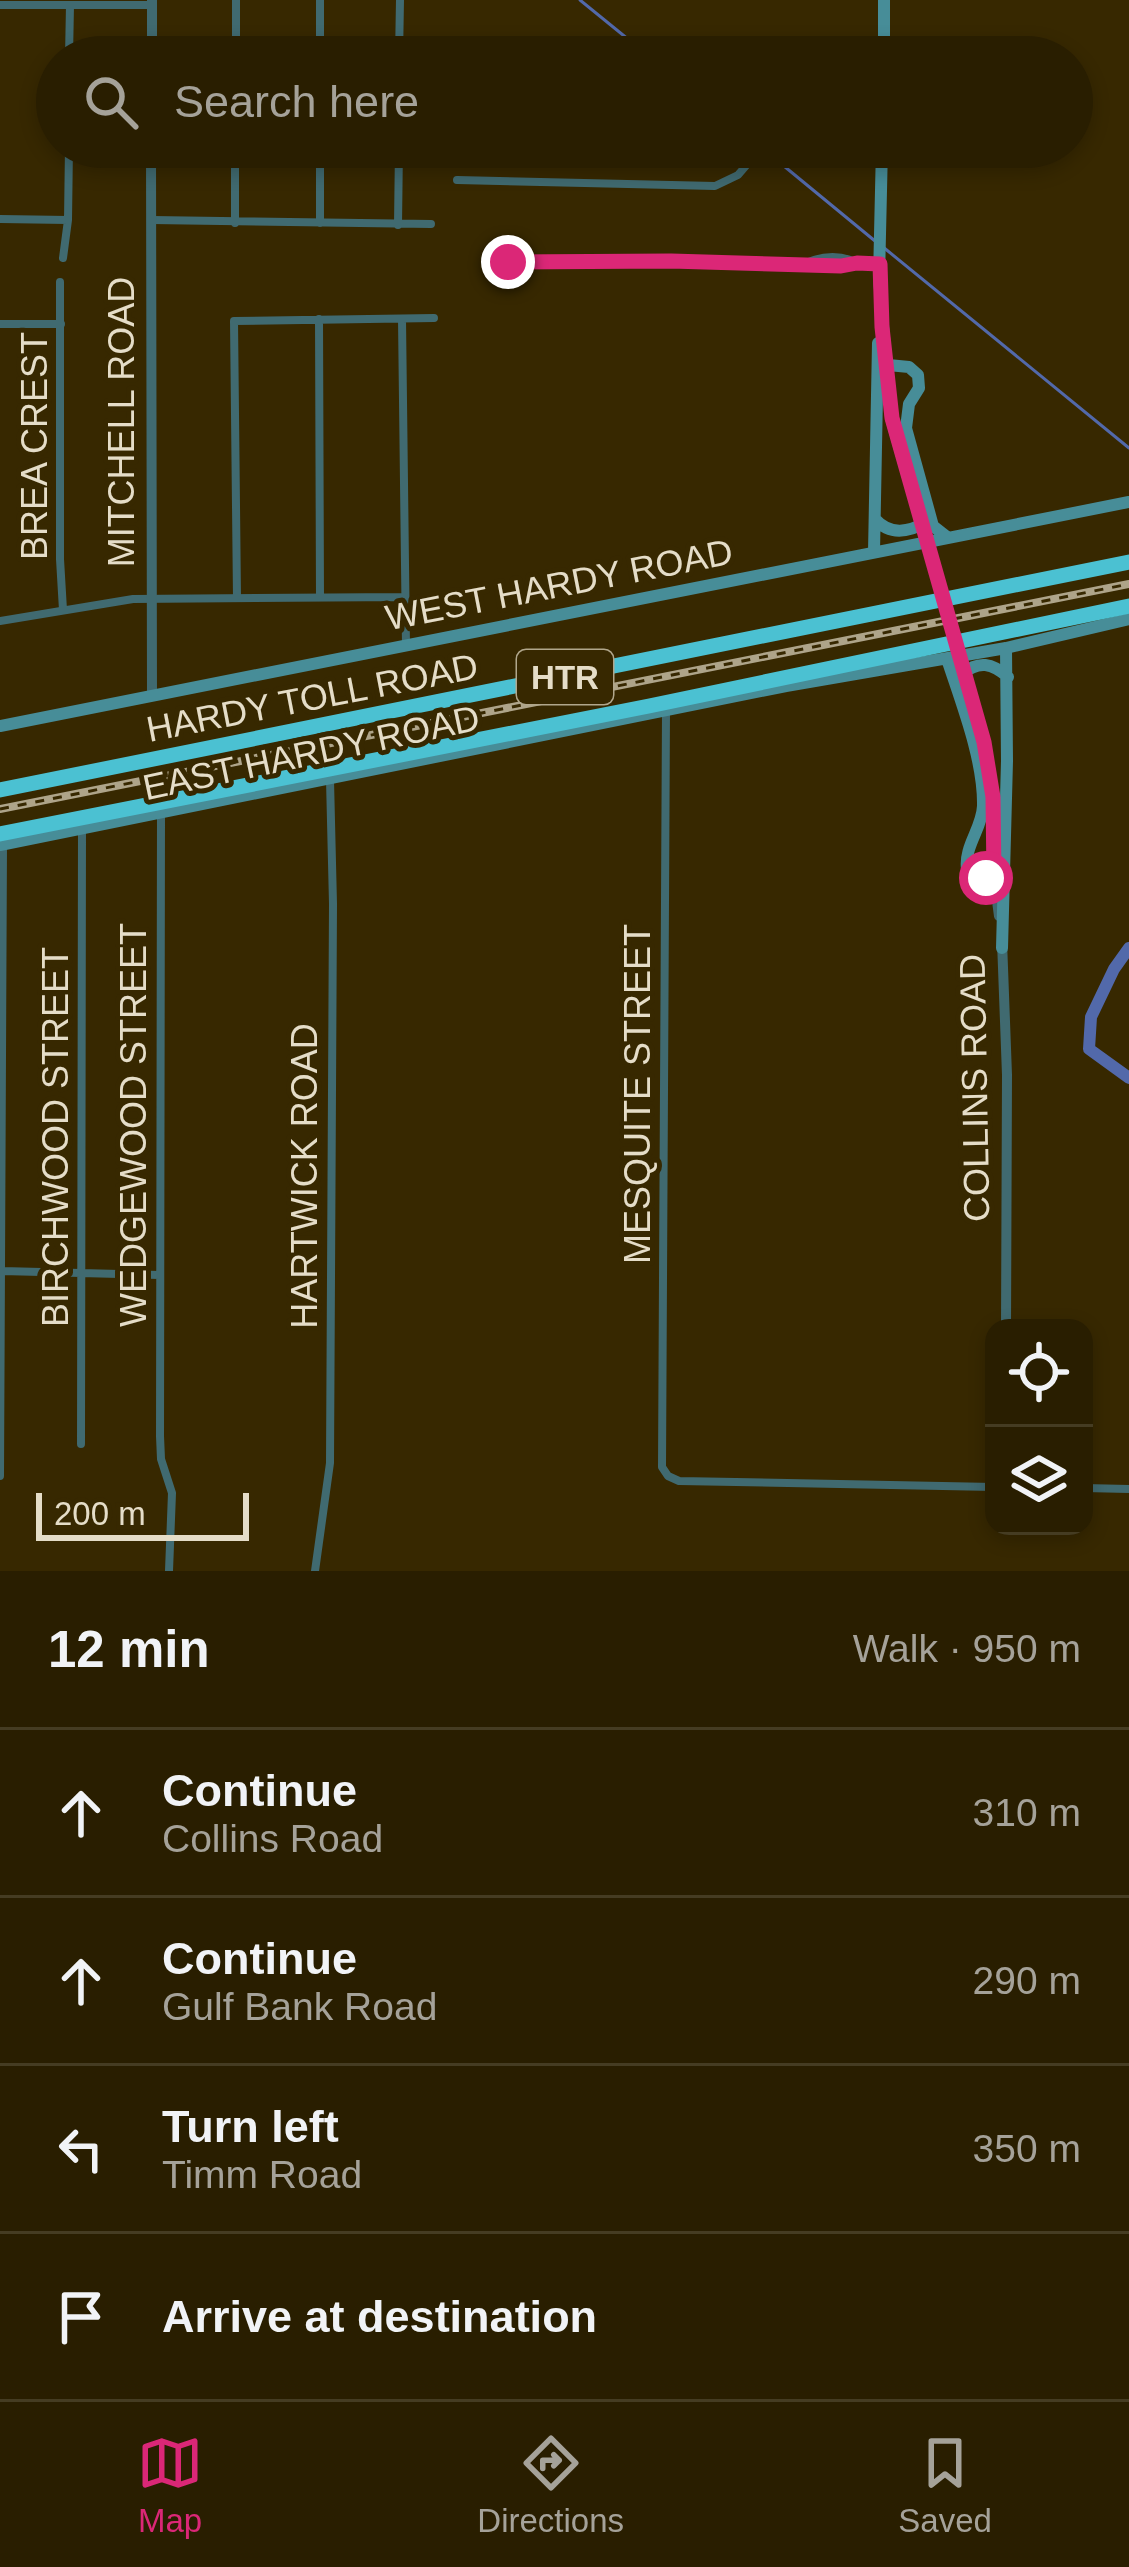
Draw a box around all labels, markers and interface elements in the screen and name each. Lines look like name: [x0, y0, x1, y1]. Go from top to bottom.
search box: [36, 36, 1093, 168]
icon: search: [78, 69, 144, 135]
text: Search here: [174, 76, 419, 127]
route end: [481, 235, 535, 289]
street label: MITCHELL ROAD: [101, 277, 142, 567]
street label: BREA CREST: [14, 332, 55, 560]
street label: WEST HARDY ROAD: [382, 531, 736, 638]
street label: HARDY TOLL ROAD: [143, 645, 481, 750]
road number: HTR: [517, 650, 613, 704]
street label: EAST HARDY ROAD: [139, 697, 483, 808]
route start: [959, 851, 1013, 905]
street label: WEDGEWOOD STREET: [113, 923, 154, 1327]
street label: MESQUITE STREET: [617, 924, 658, 1264]
street label: BIRCHWOOD STREET: [35, 947, 76, 1327]
street label: COLLINS ROAD: [952, 954, 997, 1222]
street label: HARTWICK ROAD: [284, 1023, 325, 1329]
map controls: [985, 1319, 1093, 1535]
button: locate: [985, 1319, 1093, 1427]
button: layers: [985, 1427, 1093, 1535]
scale bar: [36, 1487, 249, 1540]
text: 200 m: [54, 1495, 146, 1532]
text: 12 min: [48, 1621, 210, 1678]
text: Walk · 950 m: [853, 1627, 1081, 1670]
text: Continue: [162, 1765, 357, 1816]
icon: ahead: [48, 1780, 114, 1846]
text: 310 m: [973, 1791, 1081, 1834]
text: Collins Road: [162, 1817, 383, 1860]
text: Continue: [162, 1933, 357, 1984]
icon: ahead: [48, 1948, 114, 2014]
text: 290 m: [973, 1959, 1081, 2002]
text: Gulf Bank Road: [162, 1985, 437, 2028]
text: Turn left: [162, 2101, 339, 2152]
icon: left: [48, 2116, 114, 2182]
text: 350 m: [973, 2127, 1081, 2170]
text: Timm Road: [162, 2153, 362, 2196]
icon: arrive: [48, 2284, 114, 2350]
text: Arrive at destination: [162, 2291, 597, 2342]
tab: Map: [137, 2430, 203, 2540]
tab: Directions: [477, 2430, 624, 2540]
tab: Saved: [898, 2430, 992, 2540]

